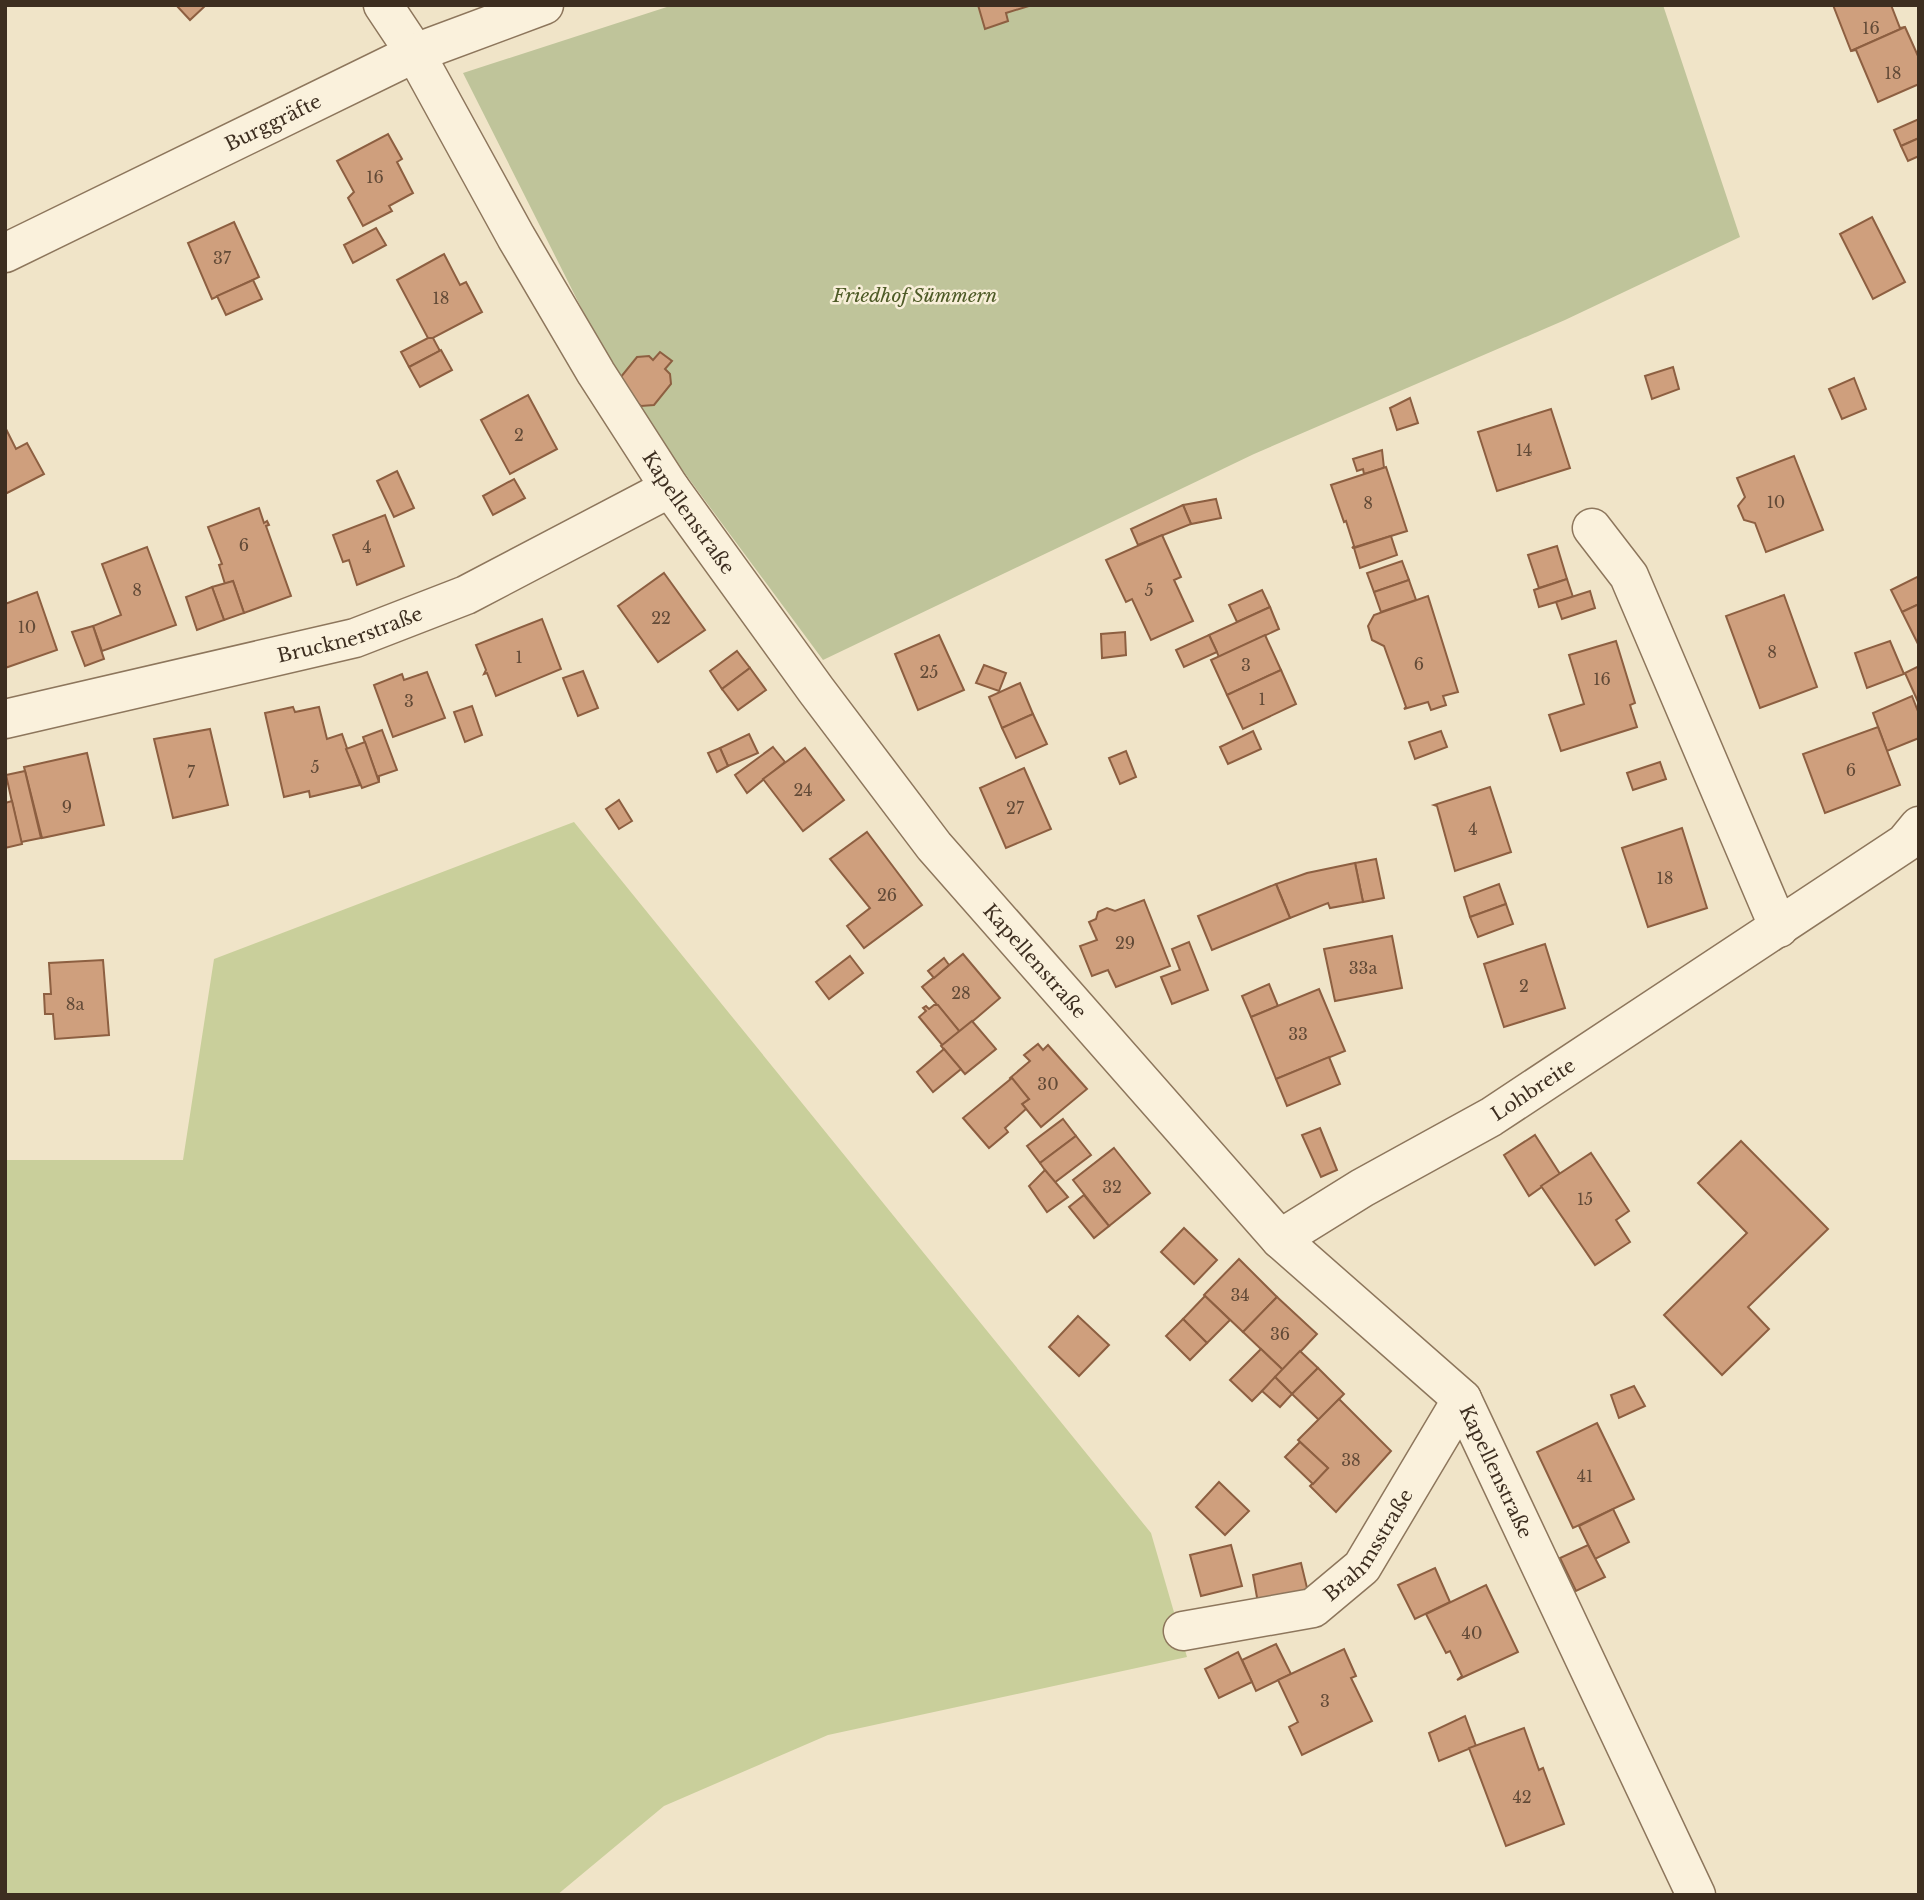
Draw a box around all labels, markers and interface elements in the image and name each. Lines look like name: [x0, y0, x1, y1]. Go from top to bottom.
house number: 16: [1862, 18, 1880, 38]
house number: 18: [1885, 63, 1901, 83]
street label: Burggräfte: [221, 89, 325, 156]
house number: 16: [366, 167, 384, 187]
house number: 37: [213, 248, 232, 268]
park label: Friedhof Sümmern: [832, 284, 997, 307]
house number: 18: [433, 288, 449, 308]
house number: 2: [514, 425, 524, 445]
house number: 14: [1516, 440, 1532, 460]
street label: Kapellenstraße: [638, 447, 740, 578]
house number: 10: [1767, 492, 1785, 512]
house number: 8: [1363, 493, 1373, 513]
house number: 6: [239, 535, 249, 555]
house number: 4: [362, 537, 372, 557]
house number: 8: [132, 580, 142, 600]
house number: 5: [1144, 580, 1154, 600]
street label: Brucknerstraße: [275, 602, 425, 667]
house number: 22: [651, 608, 671, 628]
house number: 10: [18, 617, 36, 637]
house number: 8: [1767, 642, 1777, 662]
house number: 1: [515, 647, 523, 667]
house number: 6: [1414, 654, 1424, 674]
house number: 3: [1241, 655, 1251, 675]
house number: 25: [920, 662, 938, 682]
house number: 16: [1593, 669, 1611, 689]
house number: 1: [1258, 689, 1266, 709]
house number: 3: [404, 691, 414, 711]
house number: 5: [310, 757, 320, 777]
house number: 6: [1846, 760, 1856, 780]
house number: 7: [187, 762, 196, 782]
house number: 24: [793, 780, 813, 800]
house number: 9: [62, 797, 72, 817]
house number: 27: [1006, 798, 1025, 818]
house number: 4: [1468, 819, 1478, 839]
house number: 18: [1657, 868, 1673, 888]
house number: 26: [877, 885, 897, 905]
street label: Kapellenstraße: [979, 899, 1092, 1023]
house number: 29: [1115, 933, 1135, 953]
house number: 33a: [1349, 958, 1377, 978]
house number: 2: [1519, 976, 1529, 996]
house number: 28: [951, 983, 971, 1003]
house number: 8a: [66, 994, 84, 1014]
house number: 33: [1288, 1024, 1308, 1044]
street label: Lohbreite: [1486, 1053, 1579, 1125]
house number: 30: [1037, 1074, 1059, 1094]
house number: 32: [1102, 1177, 1122, 1197]
house number: 15: [1577, 1189, 1593, 1209]
house number: 34: [1230, 1285, 1250, 1305]
house number: 36: [1270, 1324, 1290, 1344]
street label: Kapellenstraße: [1455, 1401, 1537, 1542]
house number: 38: [1341, 1450, 1361, 1470]
house number: 41: [1577, 1466, 1593, 1486]
street label: Brahmsstraße: [1319, 1485, 1417, 1606]
house number: 40: [1462, 1623, 1482, 1643]
house number: 3: [1320, 1691, 1330, 1711]
house number: 42: [1512, 1787, 1532, 1807]

